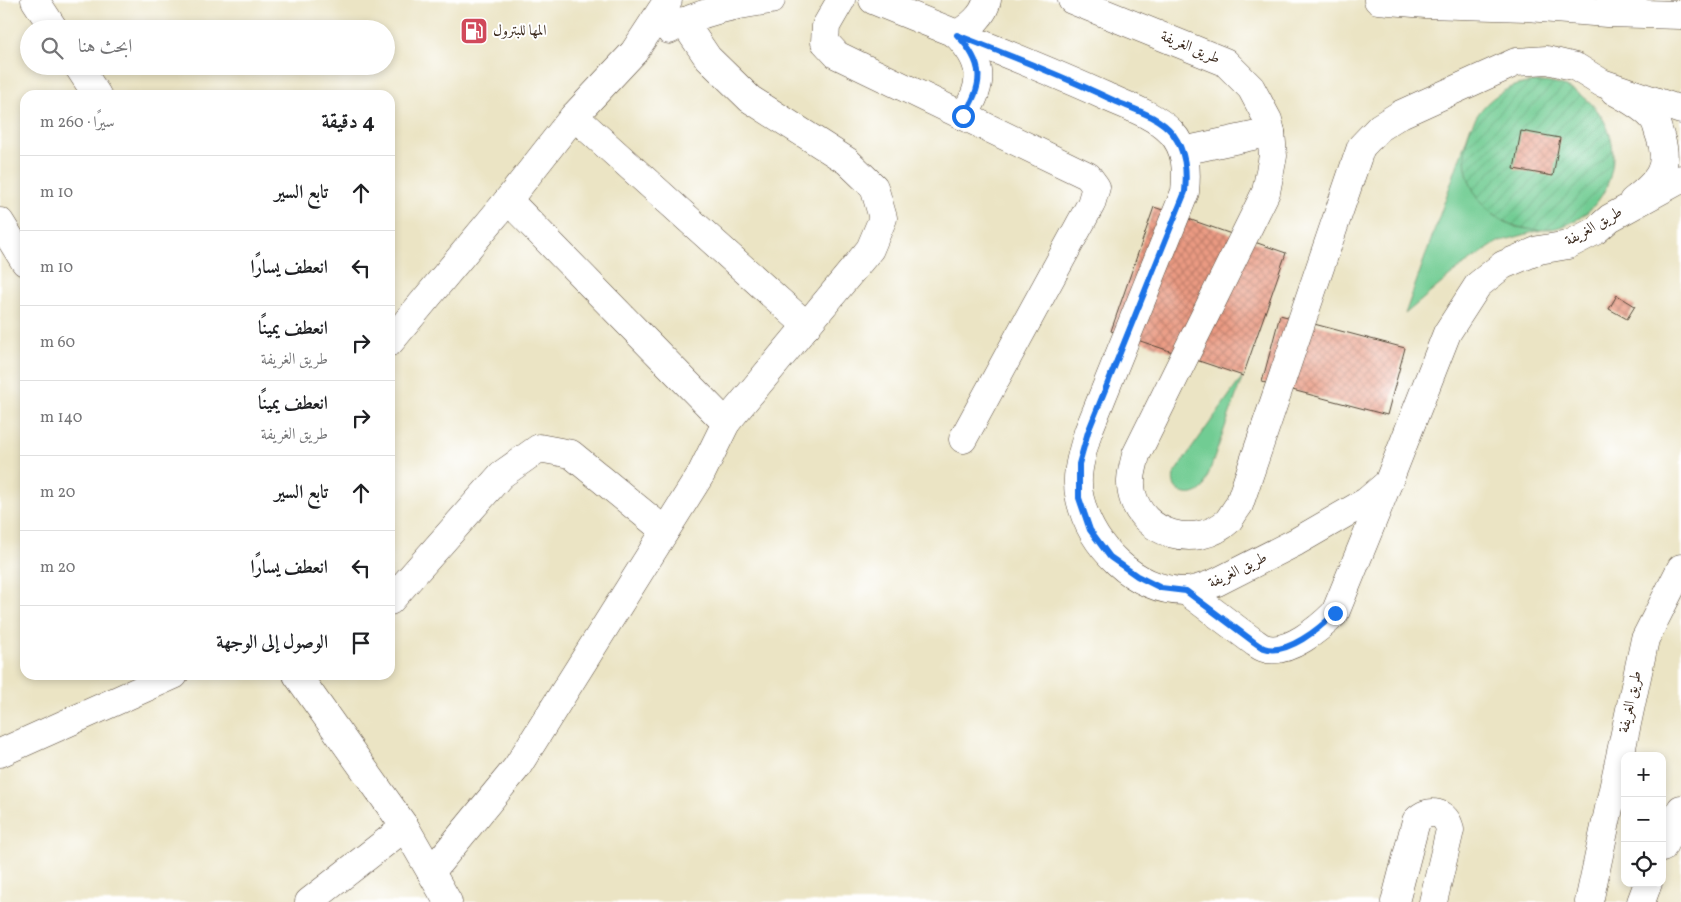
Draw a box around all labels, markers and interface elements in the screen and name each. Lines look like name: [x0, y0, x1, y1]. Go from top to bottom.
fuel station icon: المها للبترول: [459, 16, 489, 46]
search box: [20, 20, 395, 75]
place label: المها للبترول: [493, 21, 547, 42]
street label: طريق الغريفة: [1157, 26, 1223, 70]
icon: search: [38, 34, 66, 62]
text: ابحث هنا: [78, 34, 132, 60]
route start: [952, 105, 975, 128]
text: 4 دقيقة: [321, 108, 375, 137]
text: سيرًا · 260 m: [40, 112, 115, 134]
icon: ahead: [347, 179, 375, 207]
text: تابع السير: [275, 180, 328, 206]
text: 10 m: [40, 182, 73, 204]
street label: طريق الغريفة: [1561, 202, 1627, 252]
icon: left: [347, 254, 375, 282]
text: انعطف يسارًا: [250, 255, 328, 281]
text: 10 m: [40, 257, 73, 279]
text: انعطف يمينًا: [258, 316, 328, 342]
icon: right: [347, 329, 375, 357]
text: 60 m: [40, 332, 75, 354]
text: طريق الغريفة: [261, 349, 328, 371]
text: انعطف يمينًا: [258, 391, 328, 417]
icon: right: [347, 404, 375, 432]
text: 140 m: [40, 407, 82, 429]
text: طريق الغريفة: [261, 424, 328, 446]
icon: ahead: [347, 479, 375, 507]
text: تابع السير: [275, 480, 328, 506]
text: 20 m: [40, 482, 75, 504]
street label: طريق الغريفة: [1205, 548, 1271, 594]
icon: left: [347, 554, 375, 582]
text: انعطف يسارًا: [250, 555, 328, 581]
text: 20 m: [40, 557, 75, 579]
route end: [1324, 602, 1347, 625]
icon: arrive: [347, 629, 375, 657]
text: الوصول إلى الوجهة: [216, 630, 328, 656]
street label: طريق الغريفة: [1614, 669, 1648, 735]
map controls: [1621, 752, 1666, 887]
button: +: [1621, 752, 1666, 797]
button: −: [1621, 797, 1666, 842]
button: locate: [1621, 842, 1666, 887]

